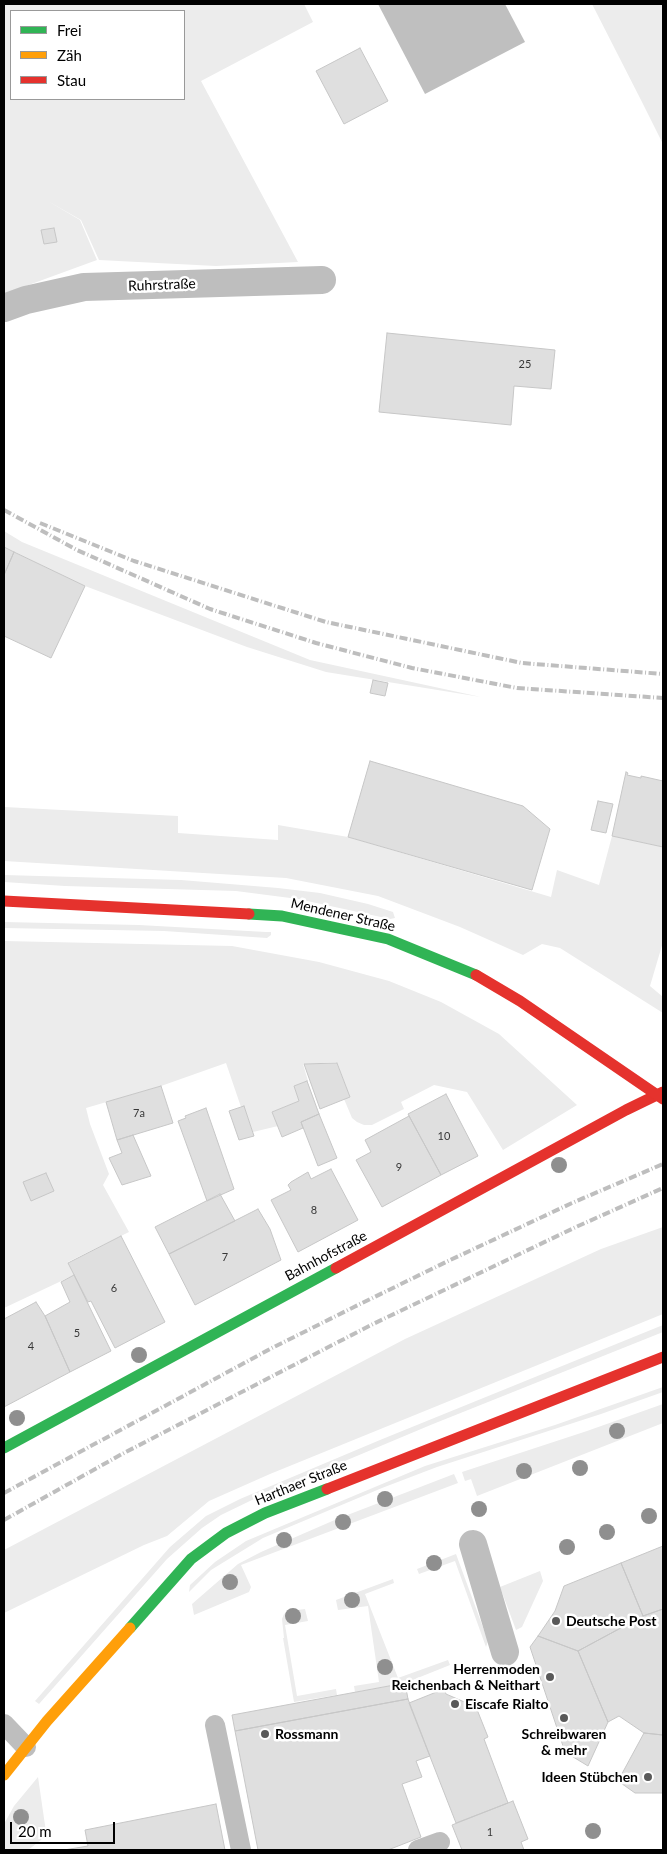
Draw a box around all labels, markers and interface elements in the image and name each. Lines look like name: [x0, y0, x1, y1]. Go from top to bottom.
legend: [10, 10, 185, 100]
text: Frei: [57, 21, 82, 39]
text: Zäh: [57, 46, 82, 64]
text: Stau: [57, 71, 86, 89]
street label: Ruhrstraße: [128, 275, 196, 295]
house number: 25: [519, 357, 531, 371]
street label: Mendener Straße: [289, 895, 397, 935]
house number: 7a: [133, 1106, 145, 1120]
house number: 10: [438, 1129, 450, 1143]
house number: 9: [396, 1160, 402, 1174]
house number: 8: [311, 1203, 317, 1217]
street label: Bahnhofstraße: [282, 1227, 370, 1285]
house number: 7: [222, 1250, 228, 1264]
house number: 6: [111, 1281, 117, 1295]
house number: 5: [74, 1326, 80, 1340]
house number: 4: [28, 1339, 34, 1353]
street label: Harthaer Straße: [252, 1457, 350, 1509]
place label: Deutsche Post: [566, 1613, 657, 1629]
marker: Deutsche Post: [550, 1615, 562, 1627]
place label: Herrenmoden Reichenbach & Neithart: [392, 1661, 540, 1694]
marker: Herrenmoden Reichenbach & Neithart: [544, 1671, 556, 1683]
place label: Eiscafe Rialto: [465, 1696, 548, 1712]
marker: Eiscafe Rialto: [449, 1698, 461, 1710]
marker: Schreibwaren & mehr: [558, 1712, 570, 1724]
place label: Rossmann: [275, 1726, 339, 1742]
place label: Schreibwaren & mehr: [522, 1726, 606, 1758]
marker: Rossmann: [259, 1728, 271, 1740]
place label: Ideen Stübchen: [541, 1769, 638, 1785]
marker: Ideen Stübchen: [642, 1771, 654, 1783]
scale bar: [12, 1812, 118, 1844]
text: 20 m: [18, 1822, 52, 1840]
house number: 1: [487, 1825, 493, 1839]

